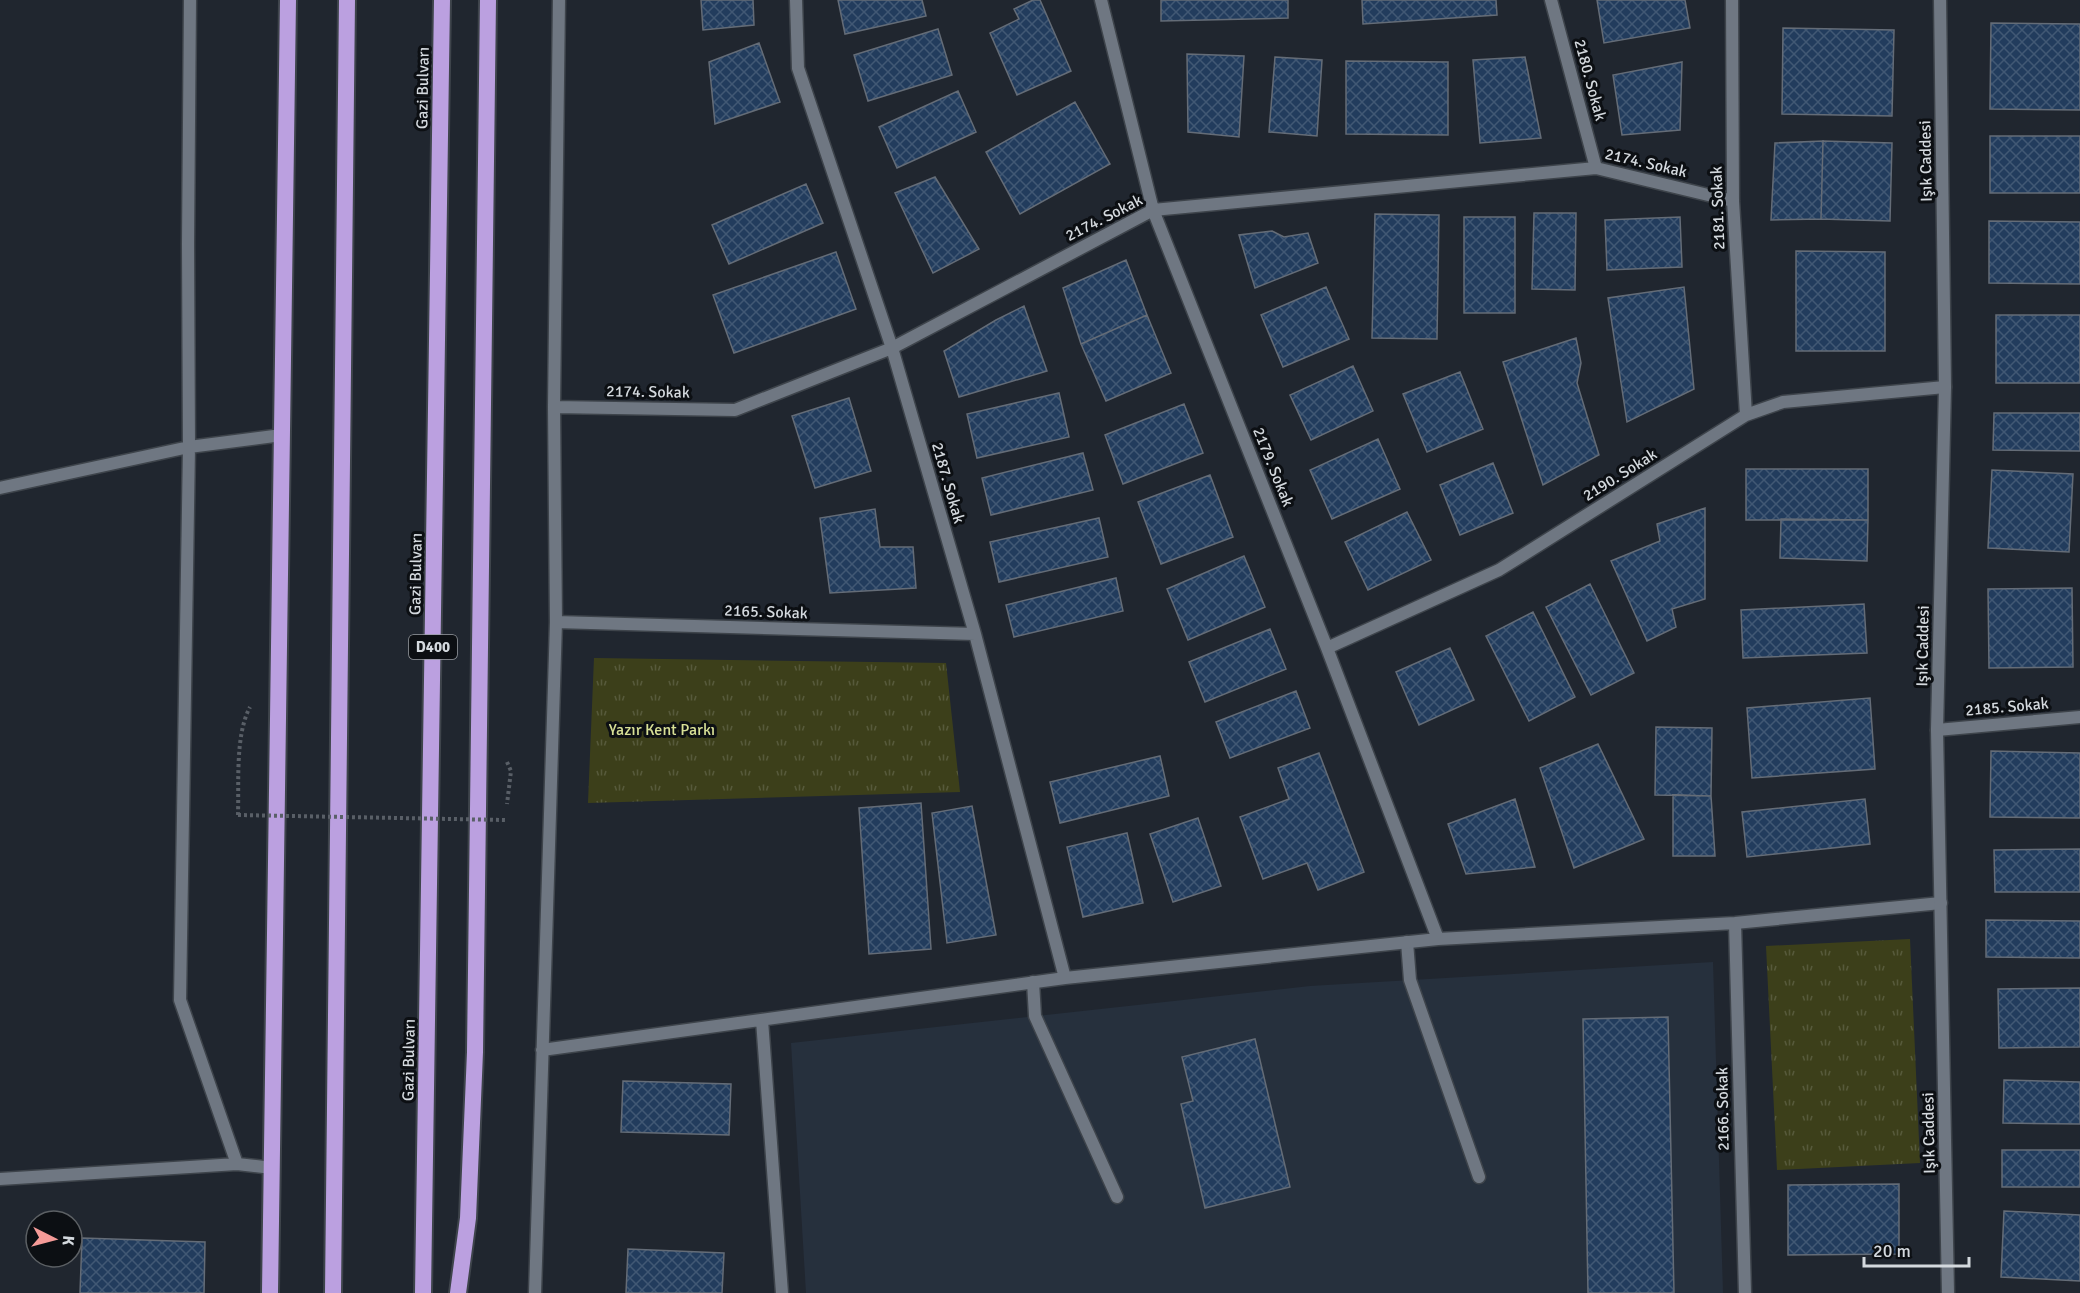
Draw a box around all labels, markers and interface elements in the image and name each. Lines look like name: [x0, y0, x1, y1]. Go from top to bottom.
street label: 2180. Sokak: [1570, 37, 1610, 123]
street label: Gazi Bulvarı: [412, 47, 434, 129]
street label: Işık Caddesi: [1915, 120, 1937, 202]
street label: 2174. Sokak: [1603, 144, 1689, 182]
street label: 2181. Sokak: [1707, 166, 1729, 250]
street label: 2174. Sokak: [1062, 190, 1146, 246]
street label: 2174. Sokak: [606, 381, 690, 403]
street label: 2179. Sokak: [1248, 424, 1298, 510]
street label: 2187. Sokak: [927, 440, 969, 526]
street label: 2190. Sokak: [1579, 444, 1661, 506]
street label: Gazi Bulvarı: [405, 533, 427, 615]
street label: 2165. Sokak: [724, 601, 808, 623]
street label: Işık Caddesi: [1912, 605, 1934, 687]
road number: D400: [409, 635, 457, 659]
street label: 2185. Sokak: [1964, 693, 2050, 721]
park label: Yazır Kent Parkı: [609, 720, 715, 740]
street label: Gazi Bulvarı: [398, 1019, 420, 1101]
street label: 2166. Sokak: [1712, 1067, 1734, 1151]
street label: Işık Caddesi: [1918, 1092, 1940, 1174]
north arrow: [24, 1209, 84, 1269]
scale bar: [1864, 1230, 1969, 1268]
text: K: [57, 1234, 78, 1247]
text: 20 m: [1873, 1240, 1911, 1262]

